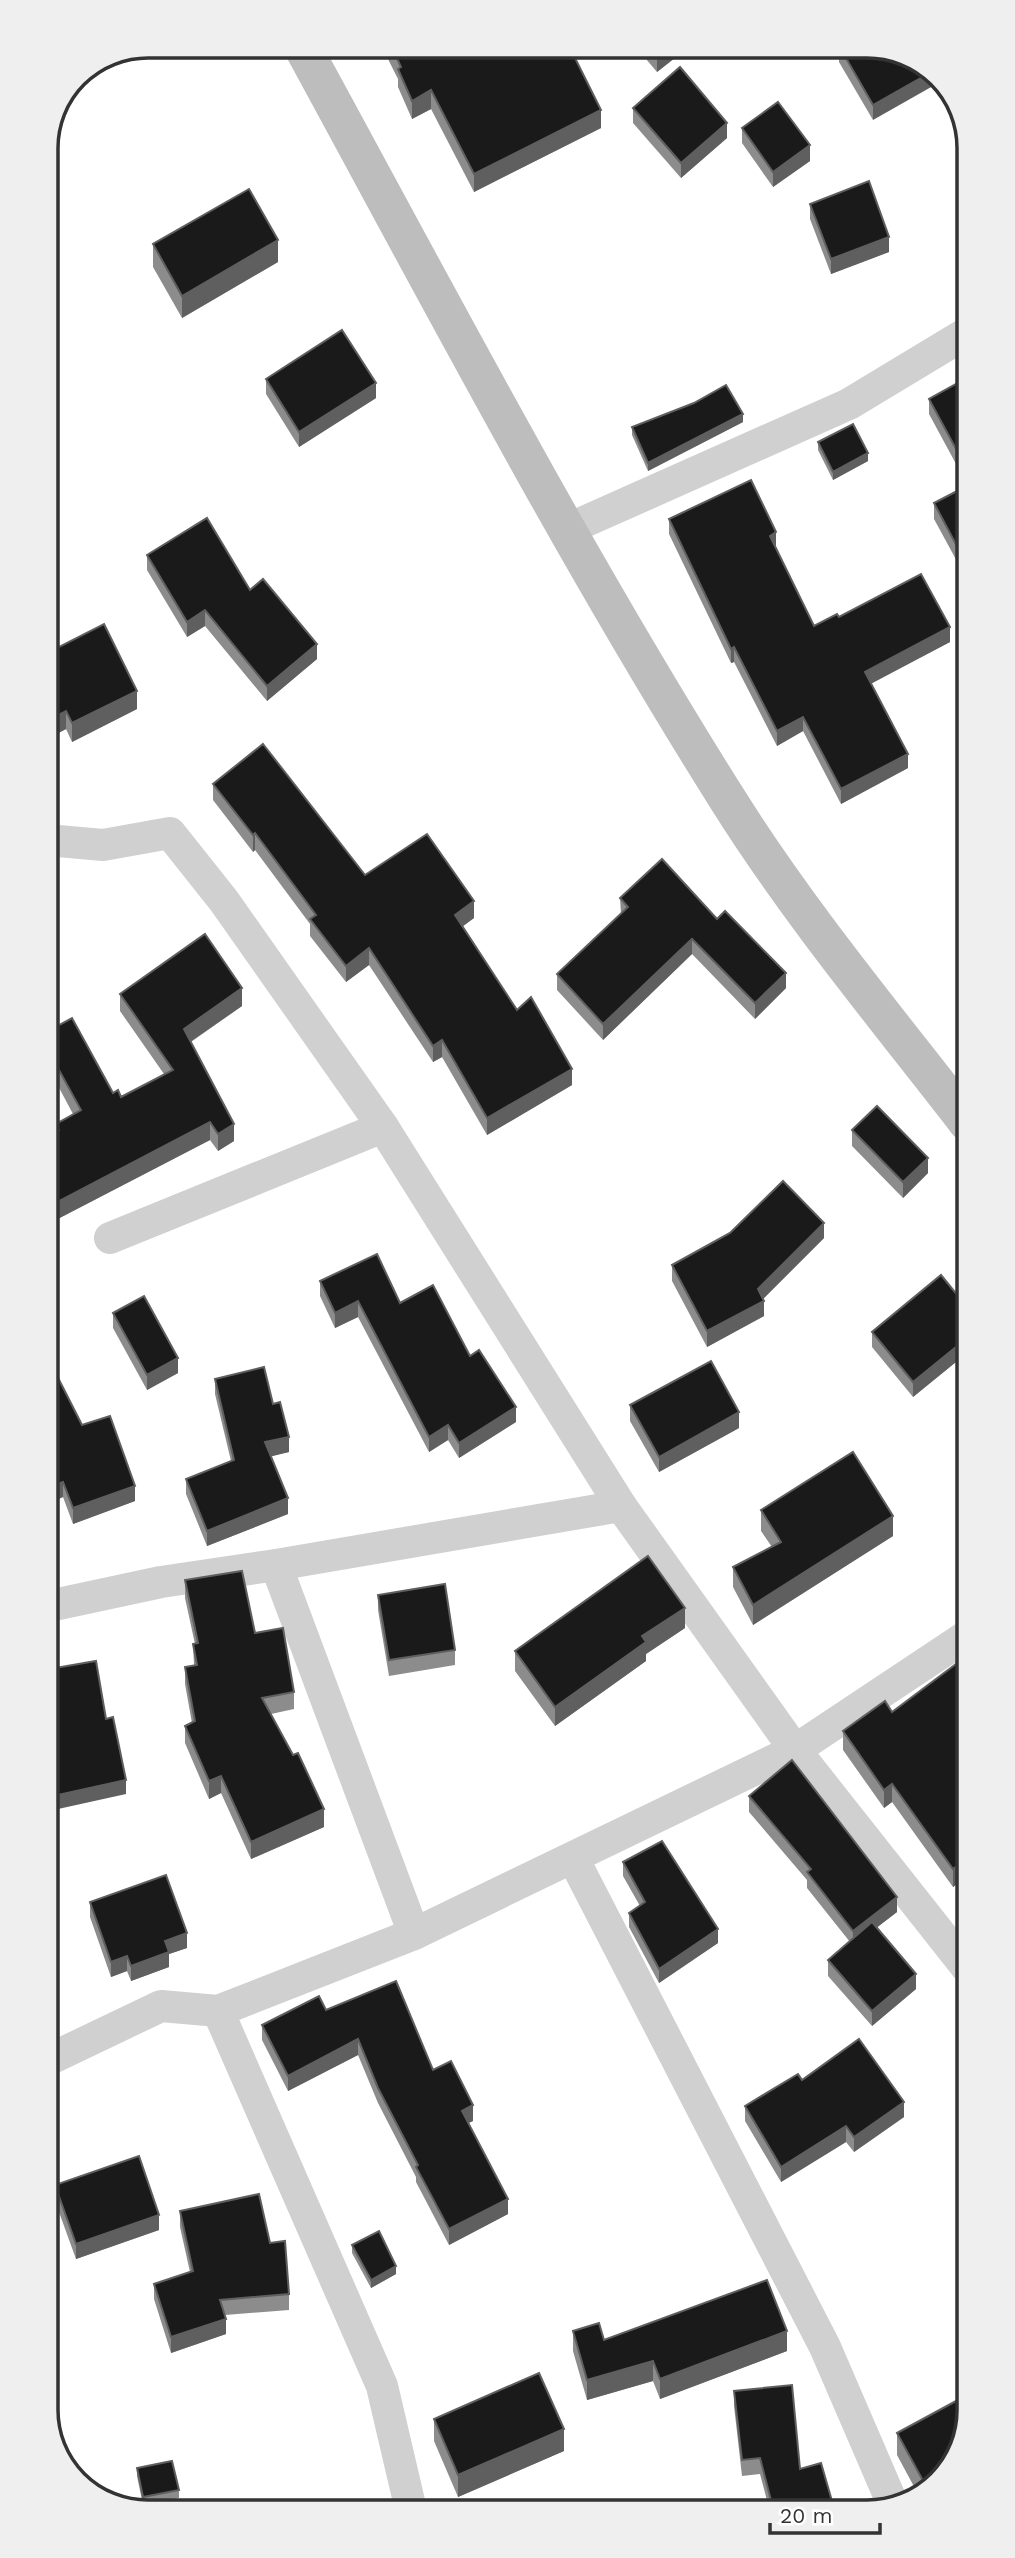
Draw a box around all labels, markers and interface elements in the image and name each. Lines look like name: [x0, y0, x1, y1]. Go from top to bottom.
scale bar: [770, 2492, 880, 2536]
text: 20 m: [780, 2503, 832, 2528]

